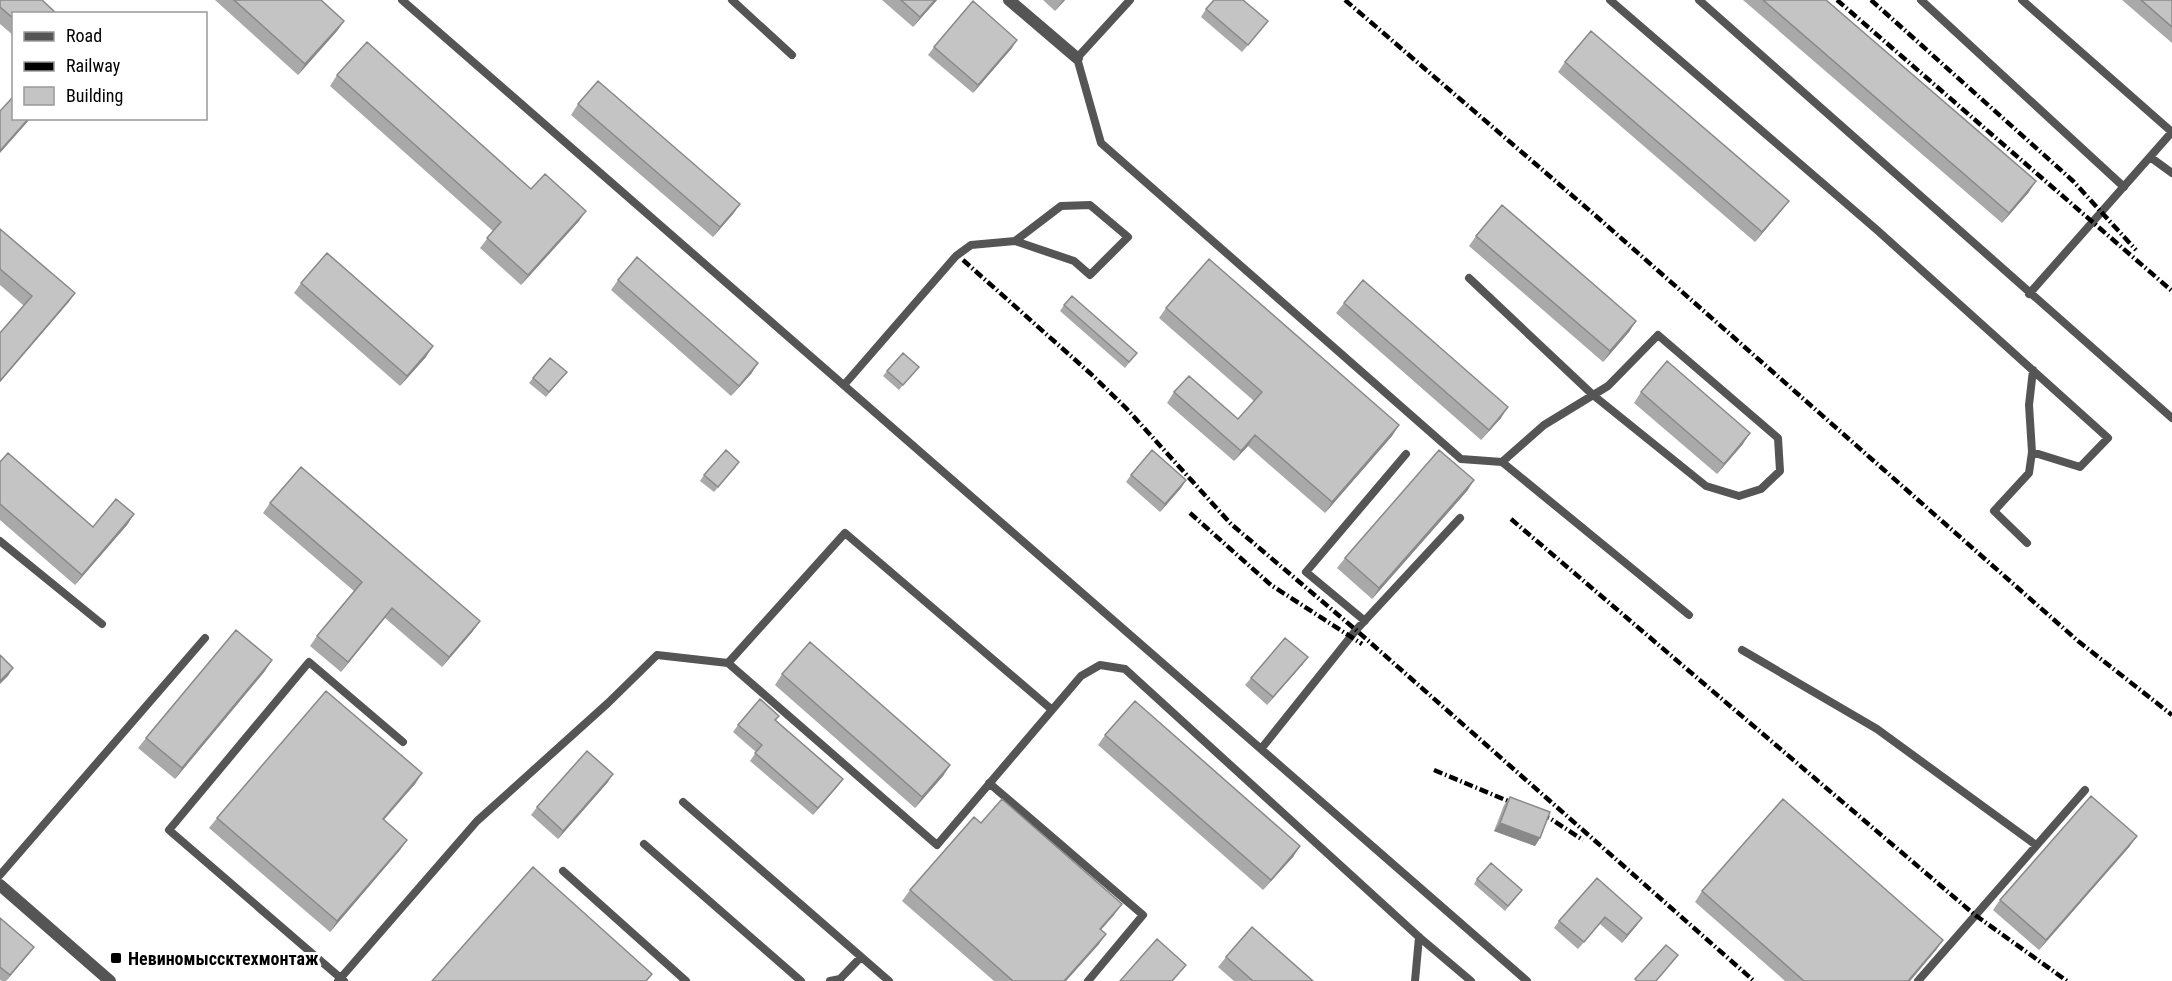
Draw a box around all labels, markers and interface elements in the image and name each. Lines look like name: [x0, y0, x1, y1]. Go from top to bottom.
legend: [12, 12, 207, 120]
text: Road: [66, 25, 102, 46]
text: Railway: [66, 55, 121, 76]
text: Building: [66, 85, 123, 106]
place label: Невиномыссктехмонтаж: [128, 948, 319, 969]
marker: Невиномыссктехмонтаж: [109, 951, 123, 965]

